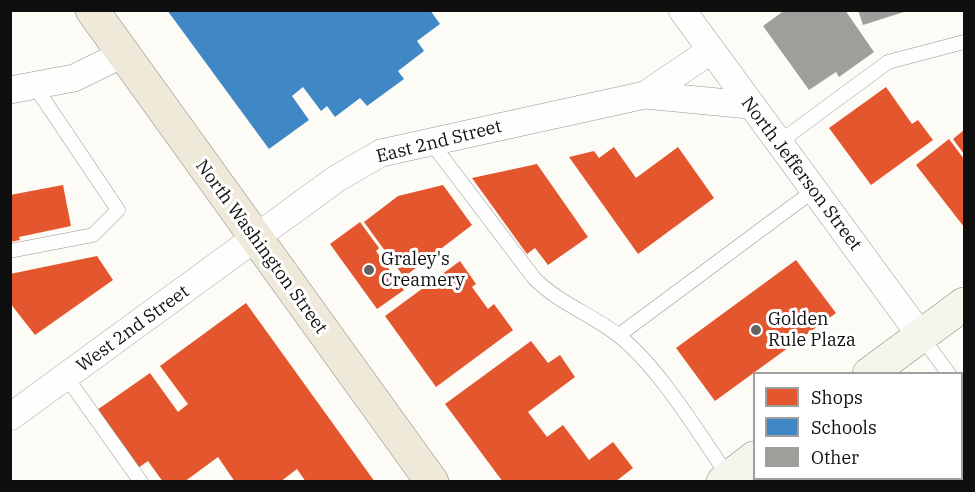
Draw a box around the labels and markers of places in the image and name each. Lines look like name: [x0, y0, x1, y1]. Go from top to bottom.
place label: Graley's Creamery: [381, 249, 465, 292]
marker: Graley's Creamery: [362, 263, 376, 277]
place label: Golden Rule Plaza: [768, 309, 856, 352]
marker: Golden Rule Plaza: [749, 323, 763, 337]

